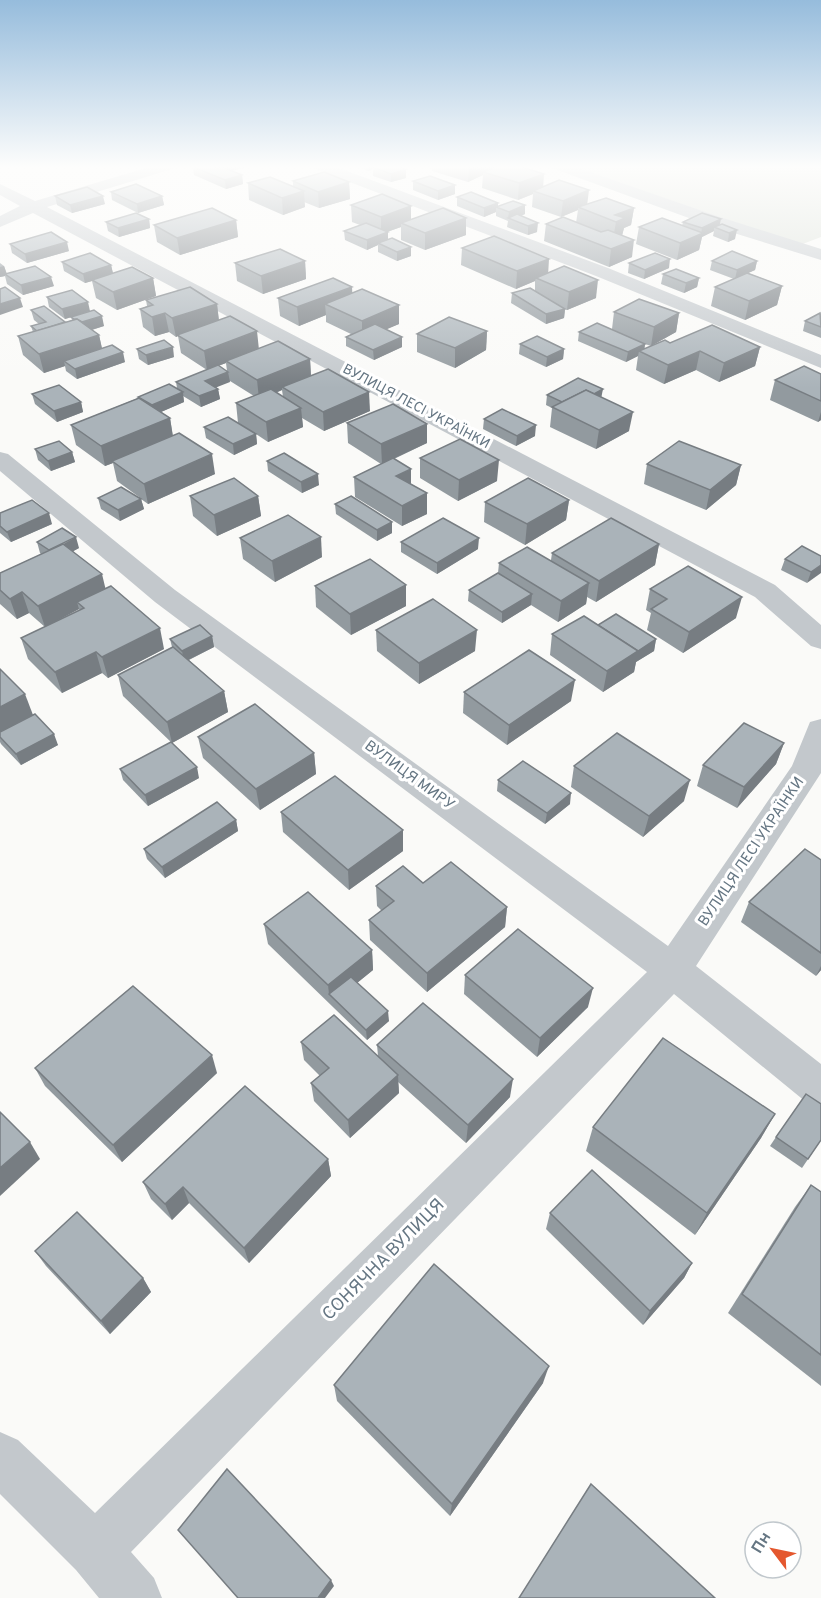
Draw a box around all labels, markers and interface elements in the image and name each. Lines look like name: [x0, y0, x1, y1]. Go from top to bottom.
street label: ВУЛИЦЯ ЛЕСІ УКРАЇНКИ: [339, 360, 493, 453]
street label: ВУЛИЦЯ МИРУ: [360, 737, 458, 815]
street label: ВУЛИЦЯ ЛЕСІ УКРАЇНКИ: [694, 773, 809, 930]
street label: СОНЯЧНА ВУЛИЦЯ: [318, 1194, 450, 1326]
north arrow: [743, 1520, 803, 1580]
text: Пн: [748, 1529, 776, 1558]

